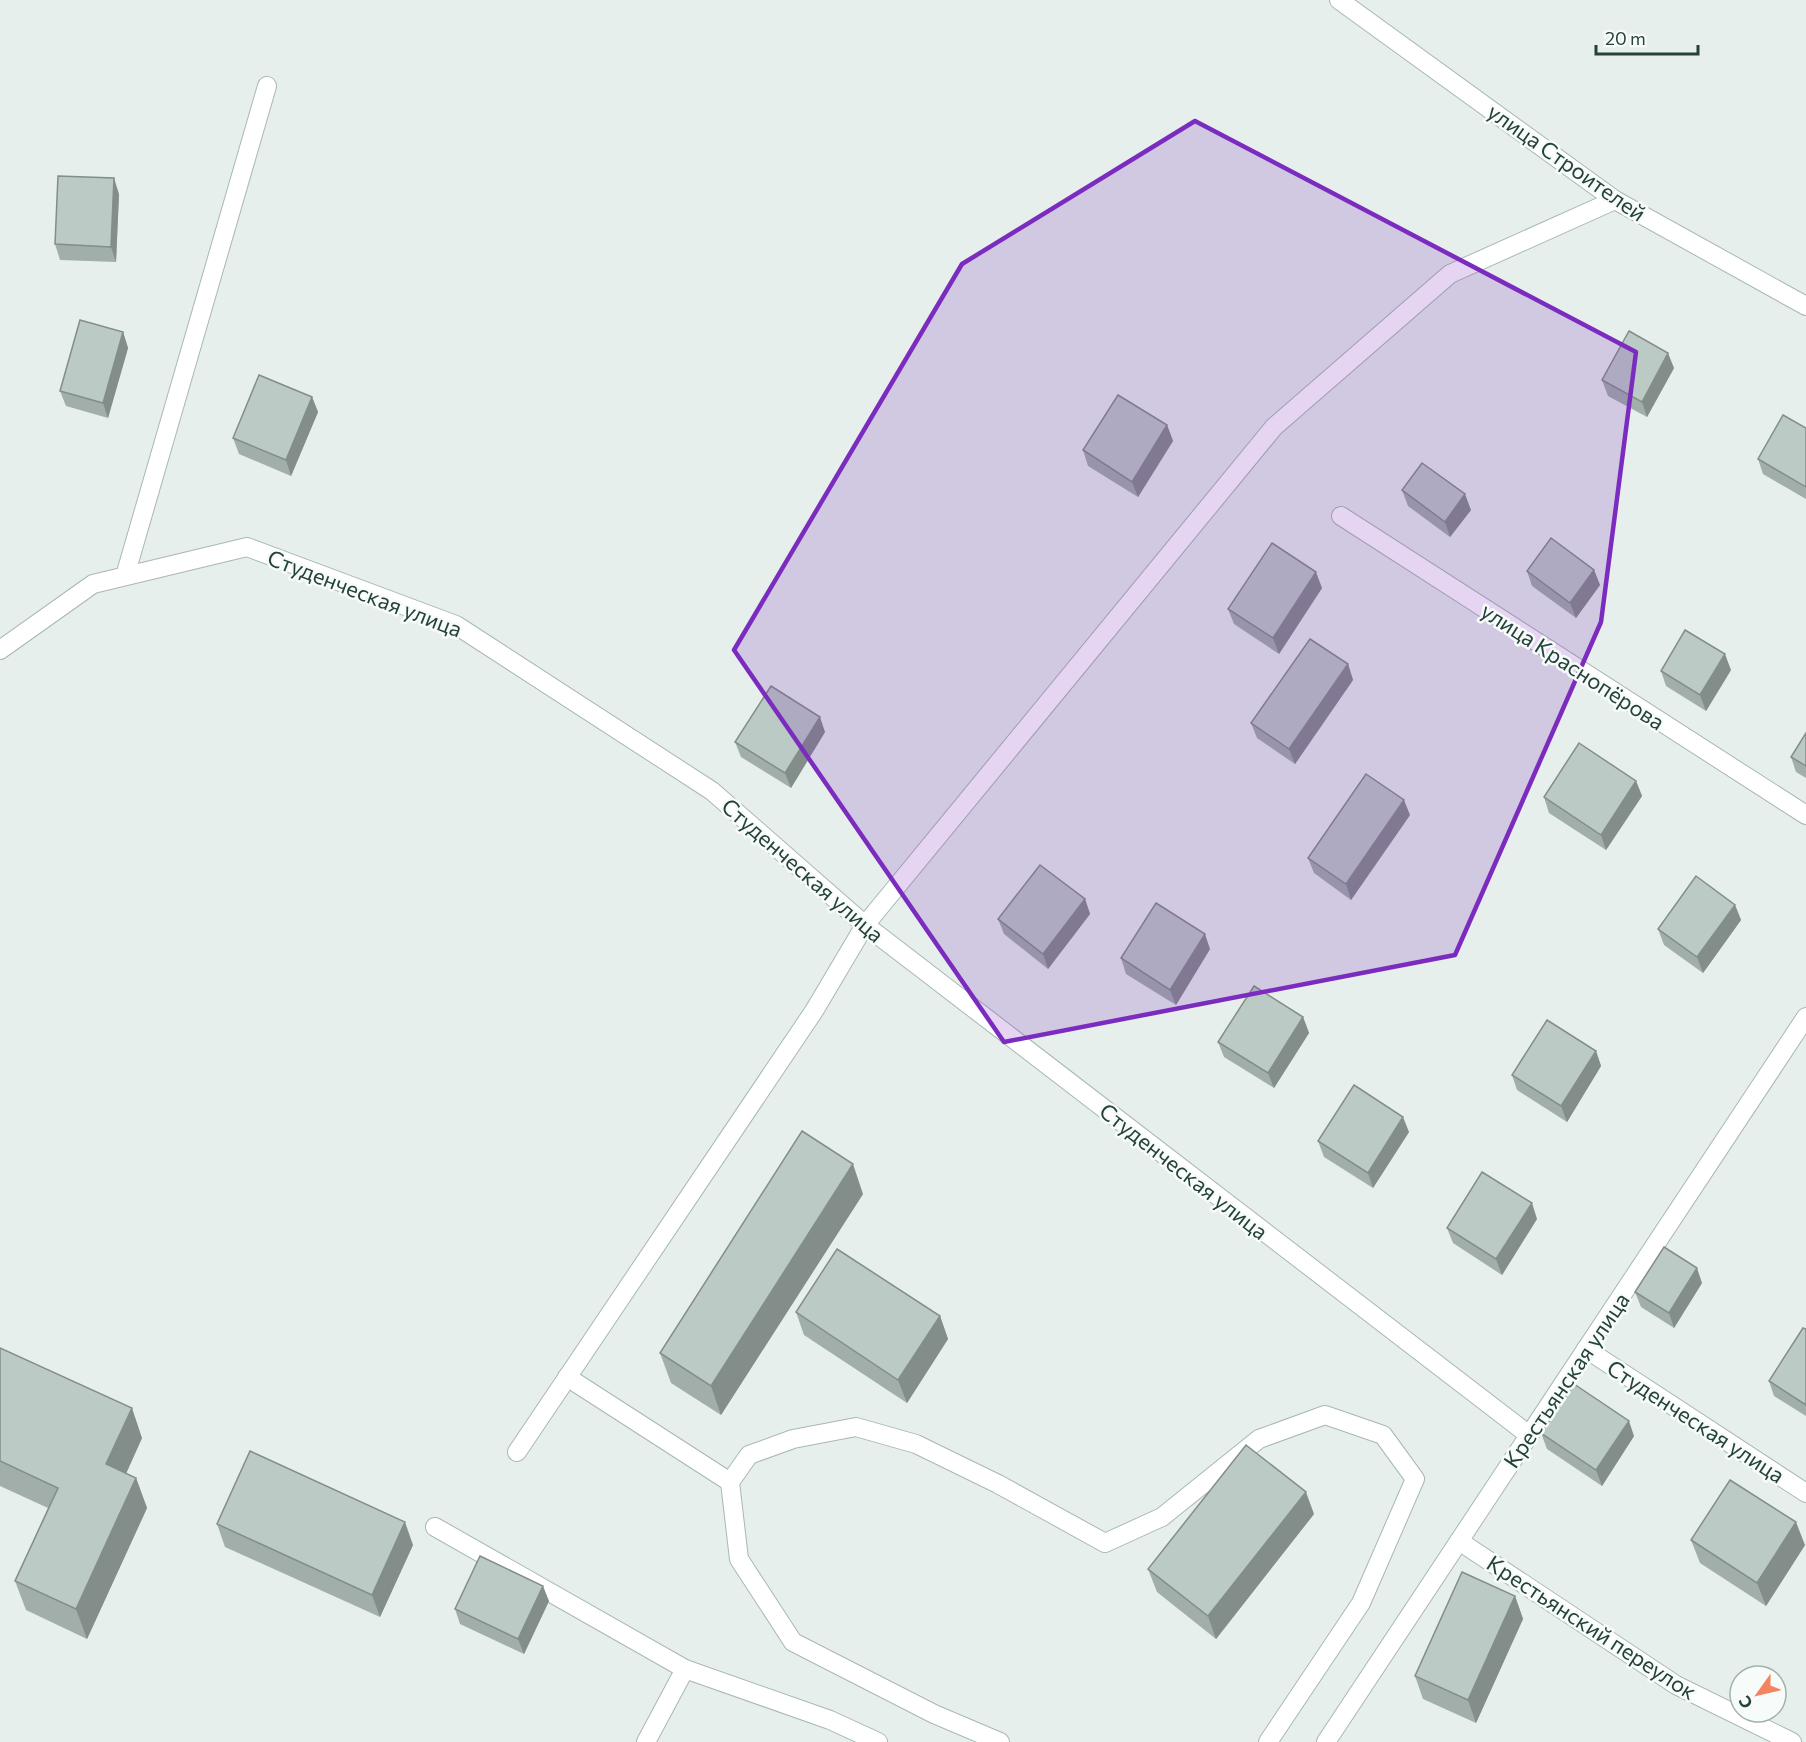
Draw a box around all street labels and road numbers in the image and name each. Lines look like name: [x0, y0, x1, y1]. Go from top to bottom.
street label: улица Строителей: [1483, 97, 1651, 227]
street label: Студенческая улица: [264, 543, 466, 643]
street label: улица Краснопёрова: [1476, 597, 1670, 735]
street label: Студенческая улица: [716, 792, 890, 948]
street label: Студенческая улица: [1094, 1097, 1274, 1245]
street label: Крестьянская улица: [1497, 1287, 1635, 1473]
street label: Студенческая улица: [1602, 1354, 1790, 1488]
street label: Крестьянский переулок: [1482, 1549, 1702, 1705]

